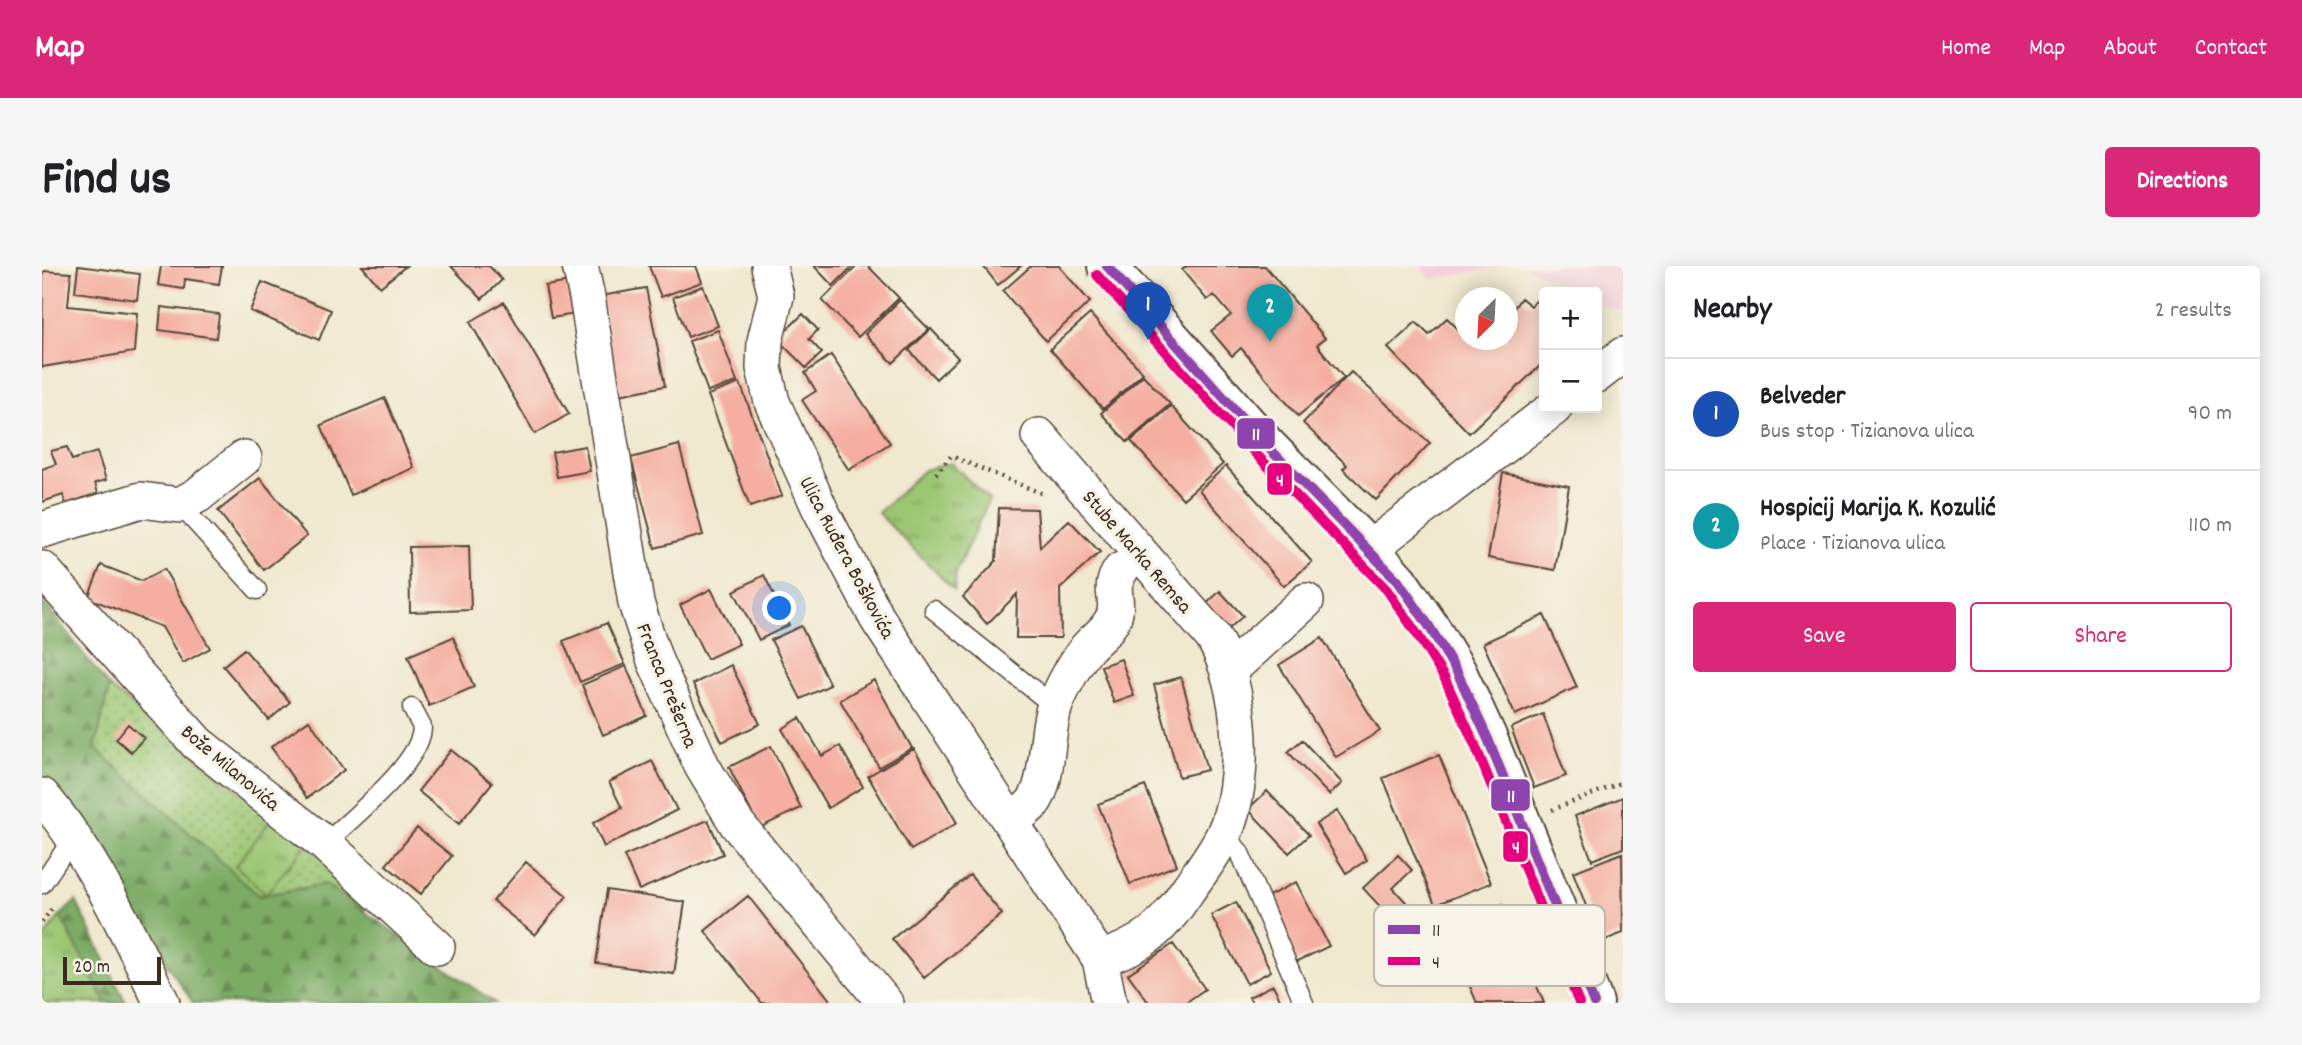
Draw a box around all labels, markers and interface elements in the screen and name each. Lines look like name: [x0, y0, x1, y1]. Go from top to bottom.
text: Map: [35, 26, 85, 73]
text: Home: [1941, 32, 1991, 66]
text: Map: [2029, 32, 2065, 66]
text: About: [2103, 32, 2157, 66]
text: Contact: [2195, 32, 2267, 66]
text: Find us: [42, 147, 171, 217]
button: Directions: [2105, 147, 2260, 217]
pin: 1: [1125, 282, 1171, 340]
pin: 2: [1247, 284, 1293, 342]
north arrow: [1455, 287, 1518, 350]
map controls: [1539, 287, 1602, 413]
button: +: [1539, 287, 1602, 350]
text: Nearby: [1693, 290, 1771, 333]
text: 2 results: [2155, 295, 2232, 328]
button: −: [1539, 350, 1602, 413]
text: Belveder: [1760, 379, 1846, 416]
text: 1: [1713, 398, 1719, 431]
text: 90 m: [2188, 398, 2232, 431]
text: Bus stop · Tizianova ulica: [1760, 416, 1974, 449]
line badge: 11: [1236, 417, 1276, 450]
text: 11: [1252, 423, 1260, 450]
line badge: 4: [1266, 462, 1293, 496]
text: 4: [1276, 469, 1284, 496]
street label: Ulica Ruđera Boškovića: [790, 472, 901, 646]
street label: Stube Marka Remsa: [1074, 485, 1199, 622]
text: Hospicij Marija K. Kozulić: [1760, 491, 1996, 528]
text: 2: [1711, 510, 1721, 543]
text: 110 m: [2188, 510, 2232, 543]
text: Place · Tizianova ulica: [1760, 528, 1945, 561]
your location: [762, 591, 796, 625]
button: Save: [1693, 602, 1956, 672]
button: Share: [1970, 602, 2232, 672]
street label: Franca Prešerna: [627, 619, 704, 754]
street label: Bože Milanovića: [173, 719, 286, 821]
line badge: 11: [1490, 778, 1531, 812]
text: 11: [1507, 785, 1515, 812]
line badge: 4: [1502, 830, 1529, 863]
text: 4: [1512, 836, 1520, 863]
legend: [1374, 905, 1605, 986]
text: 11: [1432, 919, 1440, 946]
text: 4: [1432, 951, 1440, 978]
scale bar: [63, 954, 161, 986]
text: 20 m: [74, 955, 110, 982]

